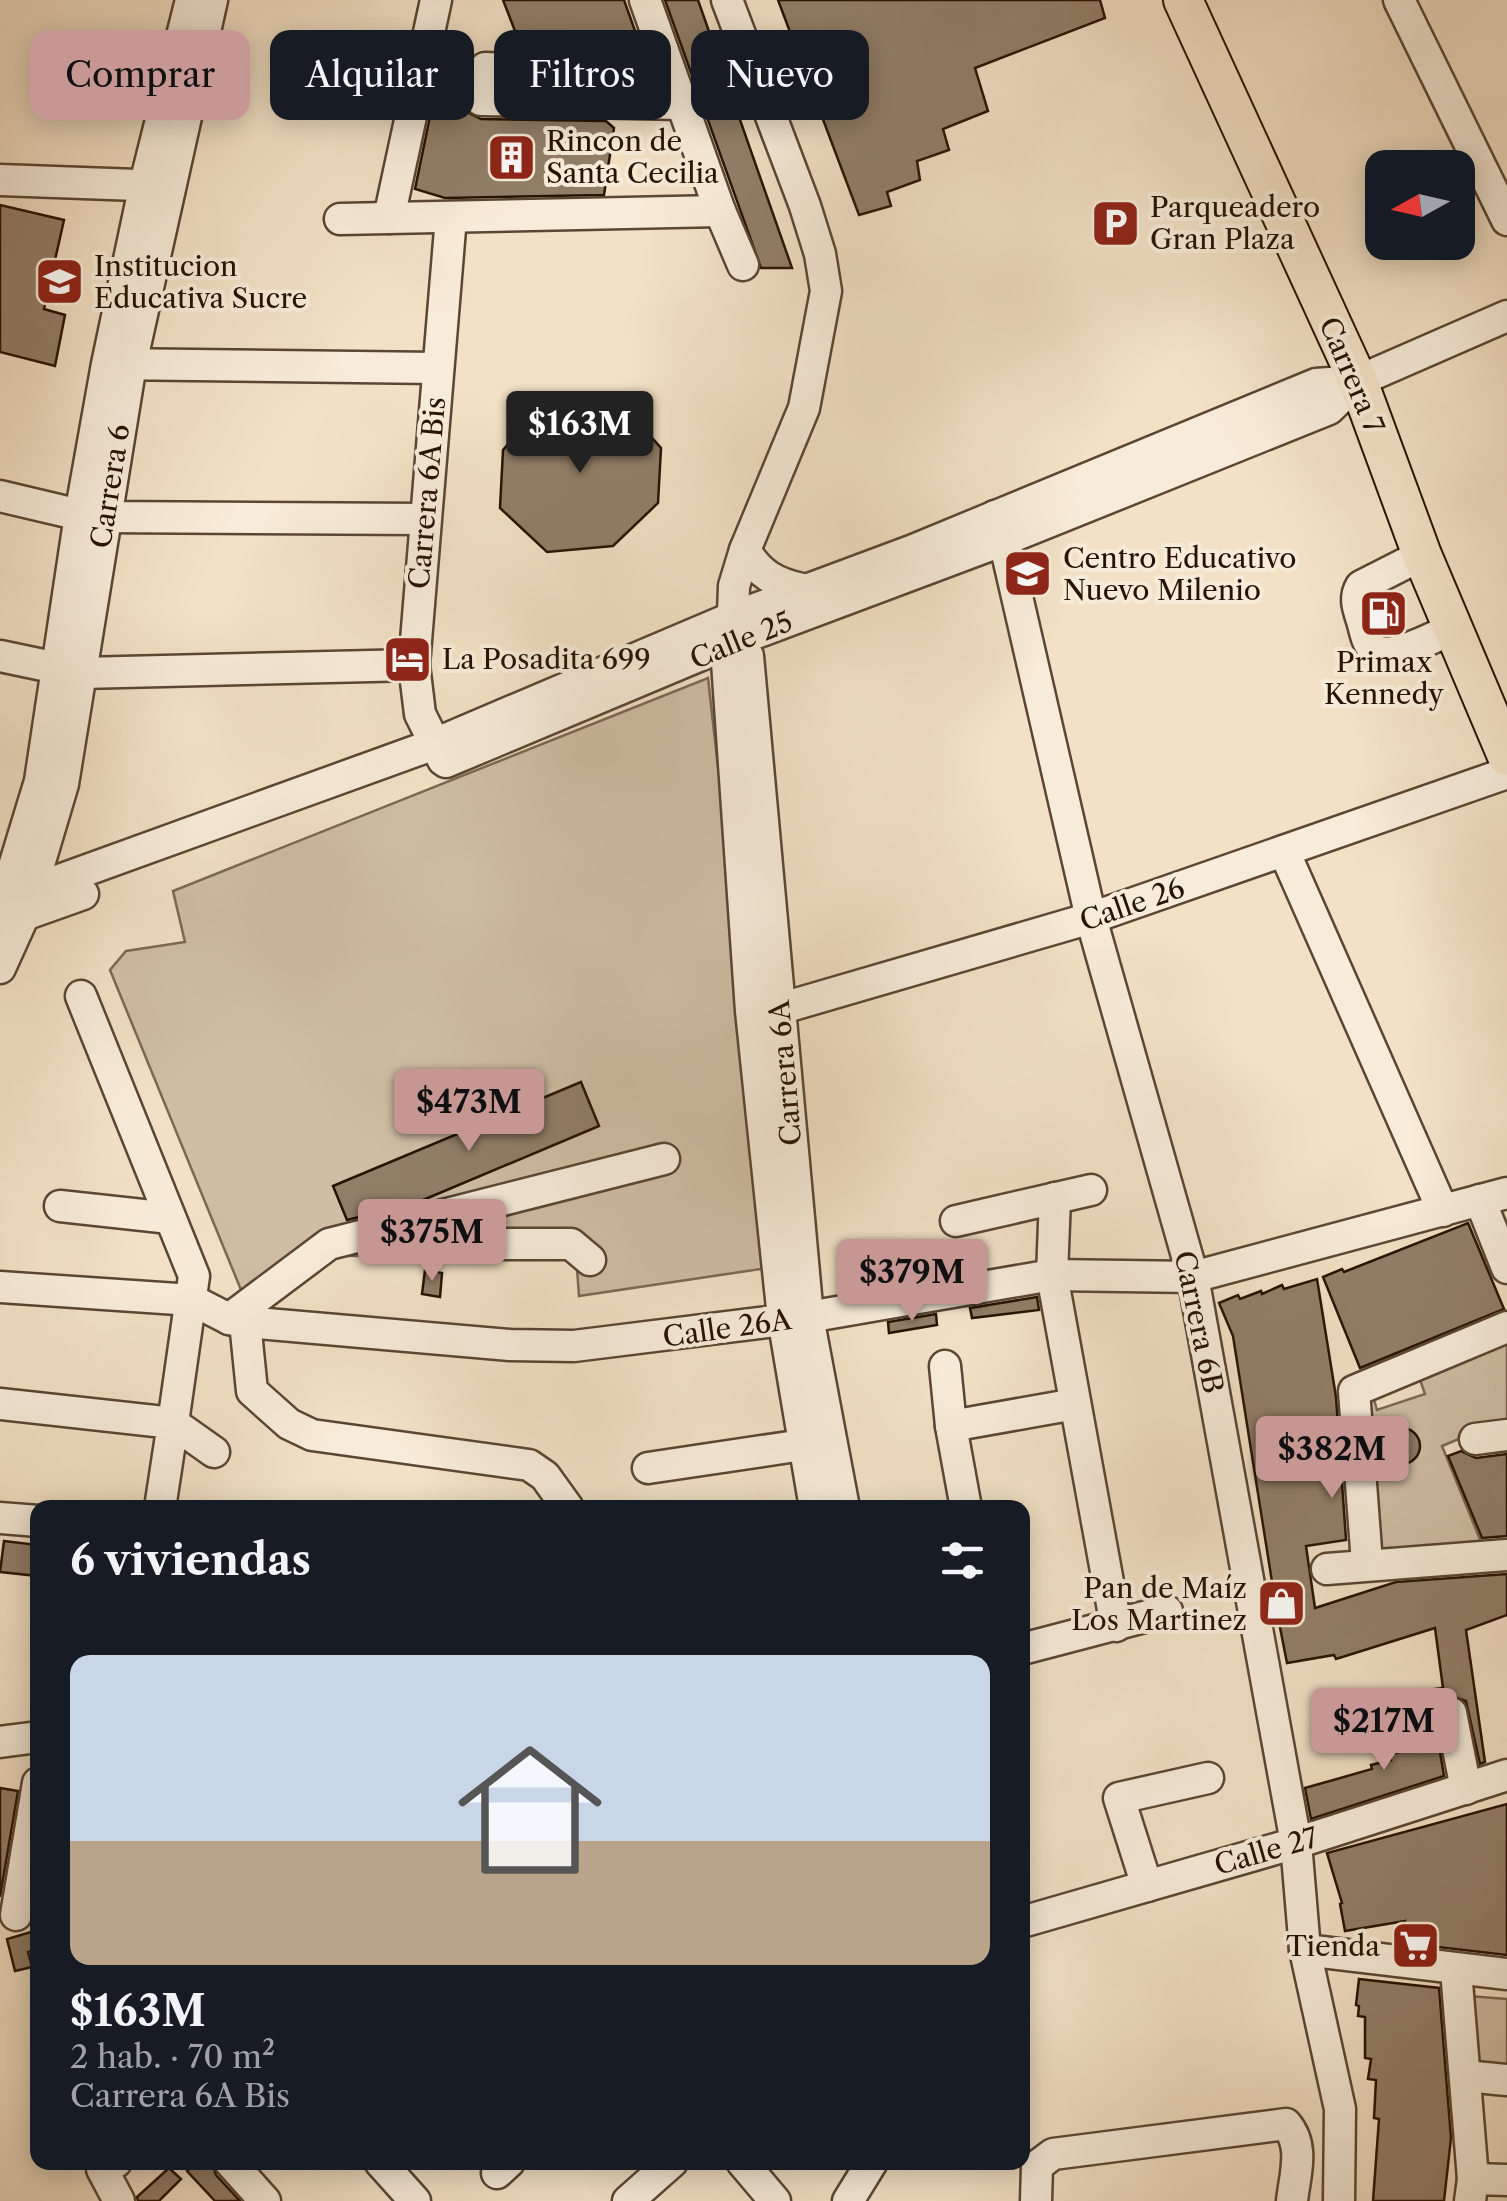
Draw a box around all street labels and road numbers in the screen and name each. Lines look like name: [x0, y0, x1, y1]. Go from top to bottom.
street label: Carrera 7: [1312, 312, 1392, 438]
street label: Carrera 6A Bis: [402, 396, 452, 590]
street label: Carrera 6: [83, 422, 137, 550]
street label: Calle 25: [685, 604, 797, 676]
street label: Calle 26: [1075, 870, 1189, 938]
street label: Carrera 6A: [762, 998, 808, 1147]
street label: Carrera 6B: [1167, 1248, 1231, 1396]
street label: Calle 26A: [661, 1302, 795, 1354]
street label: Calle 27: [1210, 1820, 1322, 1882]

